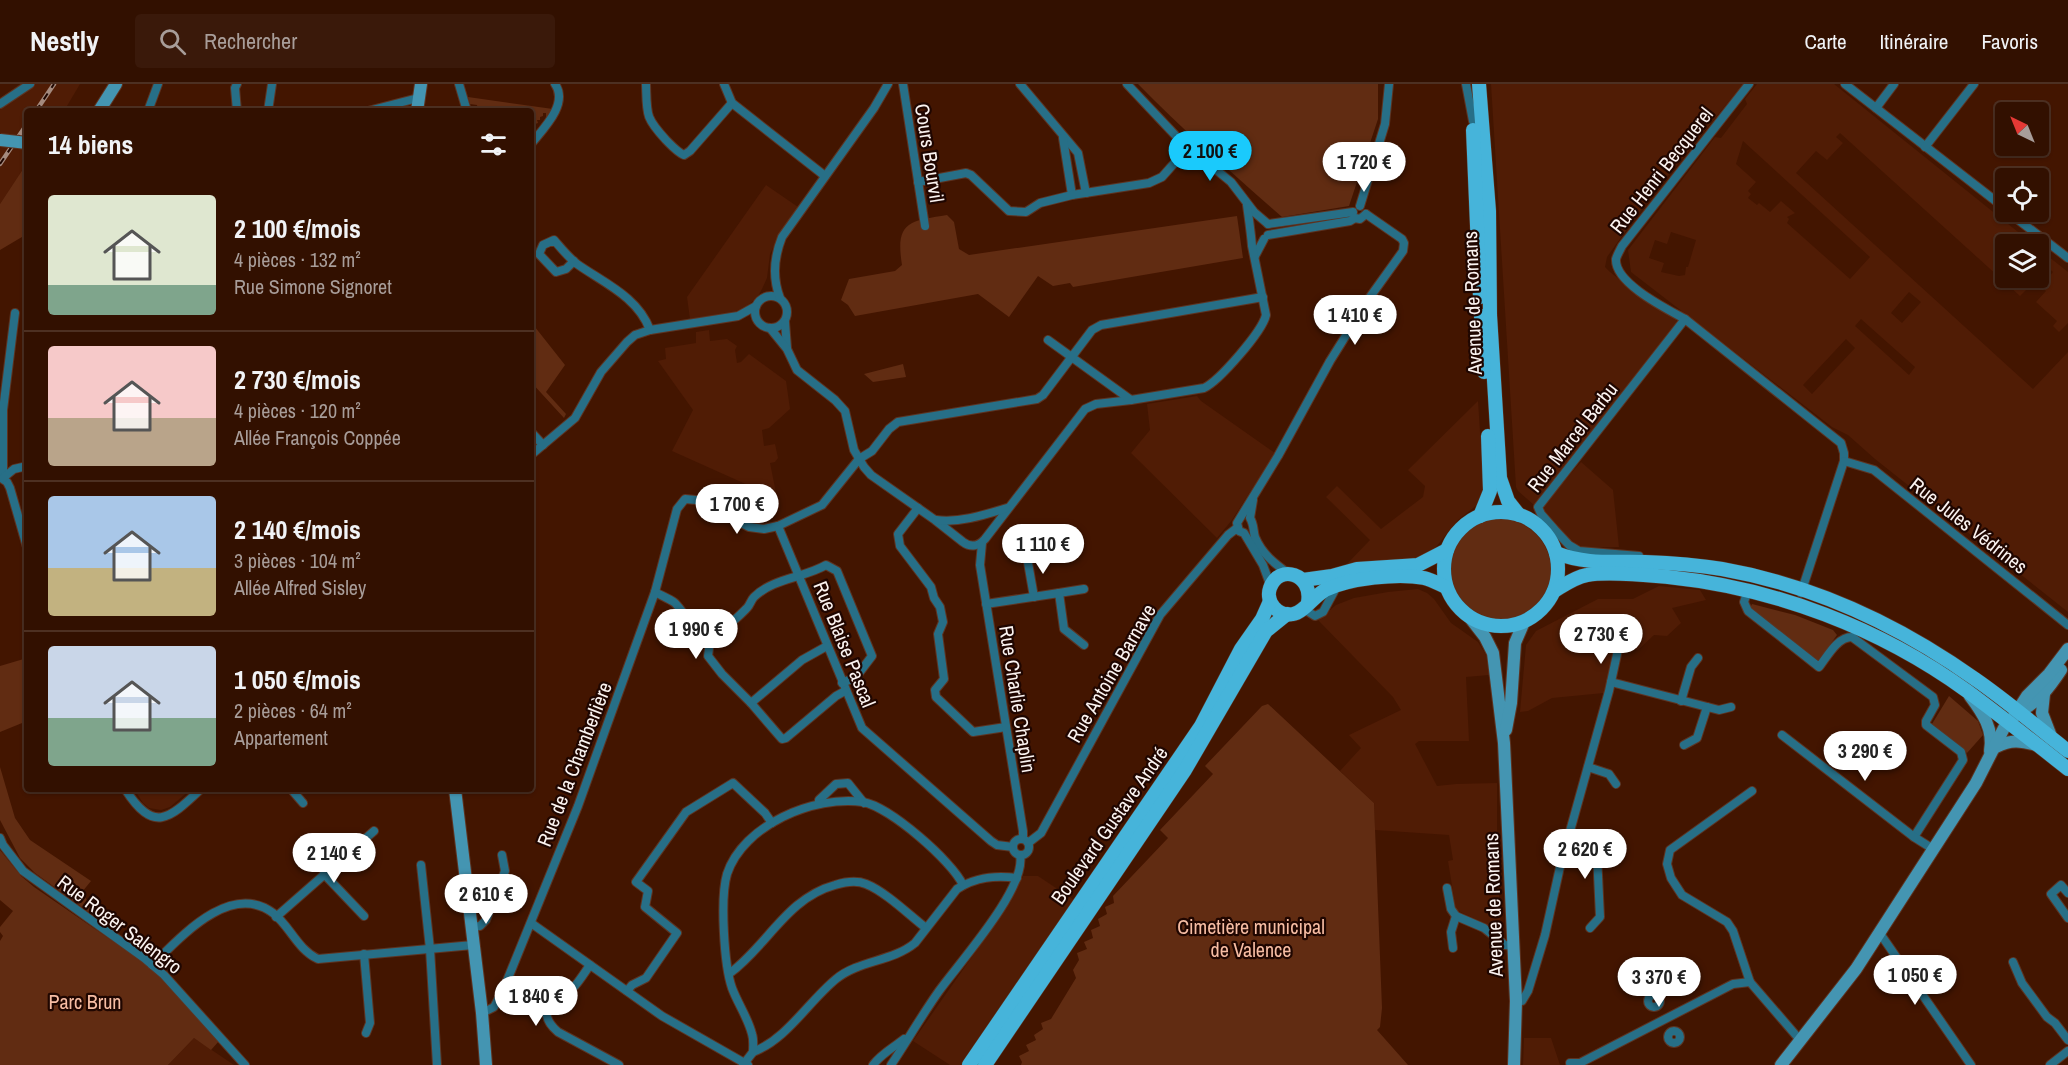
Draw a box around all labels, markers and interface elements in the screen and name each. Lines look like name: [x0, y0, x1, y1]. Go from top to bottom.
search box: [135, 14, 555, 68]
text: Nestly: [30, 22, 99, 60]
icon: search: [156, 25, 189, 58]
text: Rechercher: [204, 26, 297, 56]
text: Carte: [1804, 27, 1847, 56]
text: Itinéraire: [1880, 27, 1948, 56]
text: Favoris: [1981, 27, 2038, 56]
street label: Rue Henri Becquerel: [1603, 101, 1719, 239]
street label: Cours Bourvil: [909, 102, 951, 204]
north arrow: [1995, 102, 2049, 156]
map controls: [1995, 102, 2049, 288]
text: 14 biens: [48, 127, 133, 162]
icon: filters: [477, 128, 510, 161]
pin: 2 100 €: [1155, 131, 1265, 182]
text: 2 100 €: [1183, 137, 1237, 164]
pin: 1 720 €: [1309, 142, 1419, 193]
text: 1 720 €: [1337, 148, 1391, 175]
button: locate: [1995, 168, 2049, 222]
text: 2 100 €/mois: [234, 211, 361, 246]
icon: home: [96, 219, 168, 291]
street label: Avenue de Romans: [1456, 231, 1488, 376]
button: layers: [1995, 234, 2049, 288]
text: 4 pièces · 132 m²: [234, 246, 361, 273]
text: Rue Simone Signoret: [234, 273, 392, 300]
pin: 1 410 €: [1300, 295, 1410, 346]
text: 1 410 €: [1328, 301, 1382, 328]
text: 2 730 €/mois: [234, 362, 361, 397]
icon: home: [96, 370, 168, 442]
street label: Rue Marcel Barbu: [1521, 377, 1623, 497]
text: 4 pièces · 120 m²: [234, 397, 361, 424]
text: Allée François Coppée: [234, 424, 401, 451]
street label: Rue Jules Védrines: [1905, 471, 2033, 579]
pin: 1 700 €: [682, 484, 792, 535]
text: 1 700 €: [710, 490, 764, 517]
text: 2 140 €/mois: [234, 512, 361, 547]
icon: home: [96, 520, 168, 592]
pin: 1 110 €: [988, 524, 1098, 575]
text: 1 110 €: [1016, 530, 1070, 557]
text: 3 pièces · 104 m²: [234, 547, 361, 574]
text: Allée Alfred Sisley: [234, 574, 366, 601]
street label: Rue Blaise Pascal: [807, 577, 883, 711]
street label: Rue Antoine Barnave: [1060, 599, 1162, 747]
pin: 1 990 €: [641, 609, 751, 660]
pin: 2 730 €: [1546, 614, 1656, 665]
text: 1 990 €: [669, 615, 723, 642]
text: 2 730 €: [1574, 620, 1628, 647]
street label: Rue Charlie Chaplin: [993, 624, 1043, 774]
text: 1 050 €/mois: [234, 662, 361, 697]
icon: home: [96, 670, 168, 742]
street label: Rue de la Chamberlière: [530, 678, 618, 850]
text: 2 pièces · 64 m²: [234, 697, 352, 724]
text: Appartement: [234, 724, 328, 751]
pin: 3 290 €: [1810, 731, 1920, 782]
text: 3 290 €: [1838, 737, 1892, 764]
street label: Boulevard Gustave André: [1044, 741, 1174, 909]
pin: 2 620 €: [1530, 829, 1640, 880]
pin: 2 140 €: [279, 833, 389, 884]
street label: Avenue de Romans: [1477, 833, 1509, 978]
text: 2 620 €: [1558, 835, 1612, 862]
text: 2 140 €: [307, 839, 361, 866]
street label: Rue Roger Salengro: [52, 868, 188, 980]
pin: 2 610 €: [431, 874, 541, 925]
text: 2 610 €: [459, 880, 513, 907]
park label: Cimetière municipal de Valence: [1177, 913, 1325, 963]
pin: 1 050 €: [1860, 955, 1970, 1006]
pin: 3 370 €: [1604, 957, 1714, 1008]
text: 1 050 €: [1888, 961, 1942, 988]
text: 3 370 €: [1632, 963, 1686, 990]
pin: 1 840 €: [481, 976, 591, 1027]
text: 1 840 €: [509, 982, 563, 1009]
park label: Parc Brun: [49, 988, 121, 1015]

